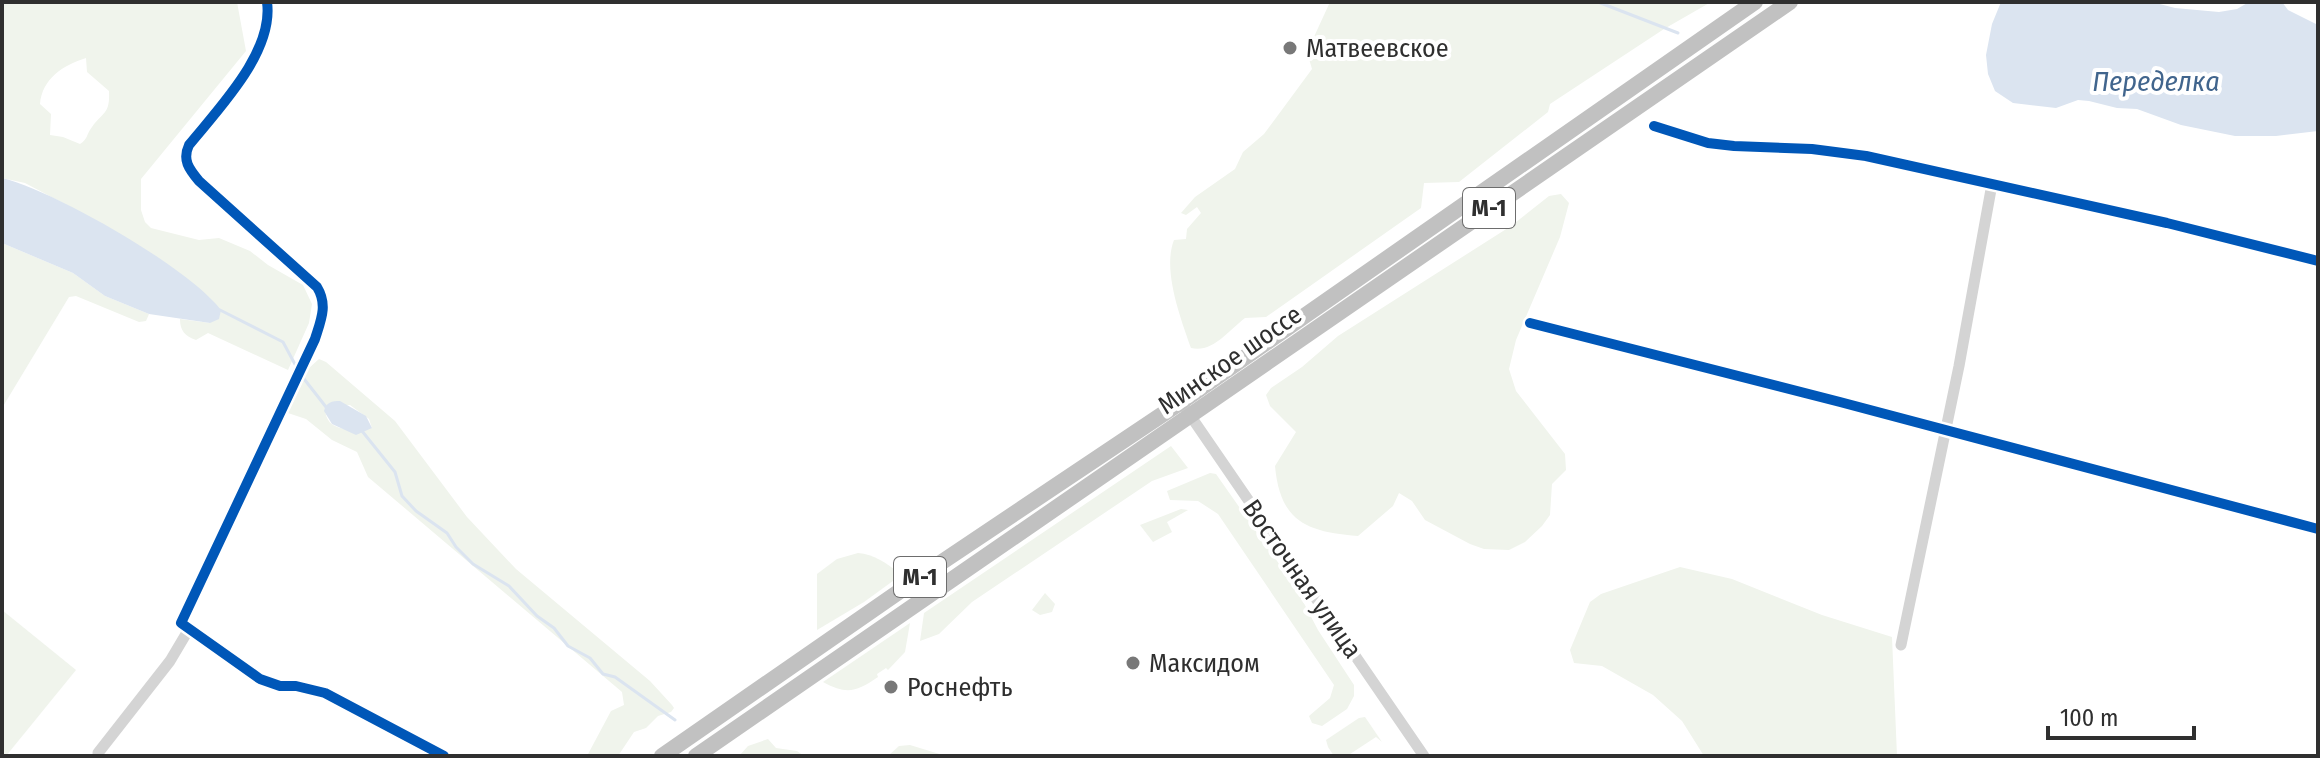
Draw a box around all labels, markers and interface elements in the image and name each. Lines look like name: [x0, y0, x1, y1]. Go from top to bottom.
place label: Матвеевское: [1306, 33, 1449, 64]
marker: Матвеевское: [1281, 39, 1299, 57]
water label: Переделка: [2092, 65, 2220, 98]
road number: М-1: [1463, 188, 1515, 228]
street label: Минское шоссе: [1152, 299, 1308, 421]
street label: Восточная улица: [1236, 494, 1368, 664]
road number: М-1: [894, 557, 946, 597]
place label: Максидом: [1149, 648, 1260, 679]
marker: Максидом: [1124, 654, 1142, 672]
place label: Роснефть: [907, 672, 1012, 703]
marker: Роснефть: [882, 678, 900, 696]
scale bar: [2048, 690, 2194, 740]
text: 100 m: [2060, 704, 2118, 732]

